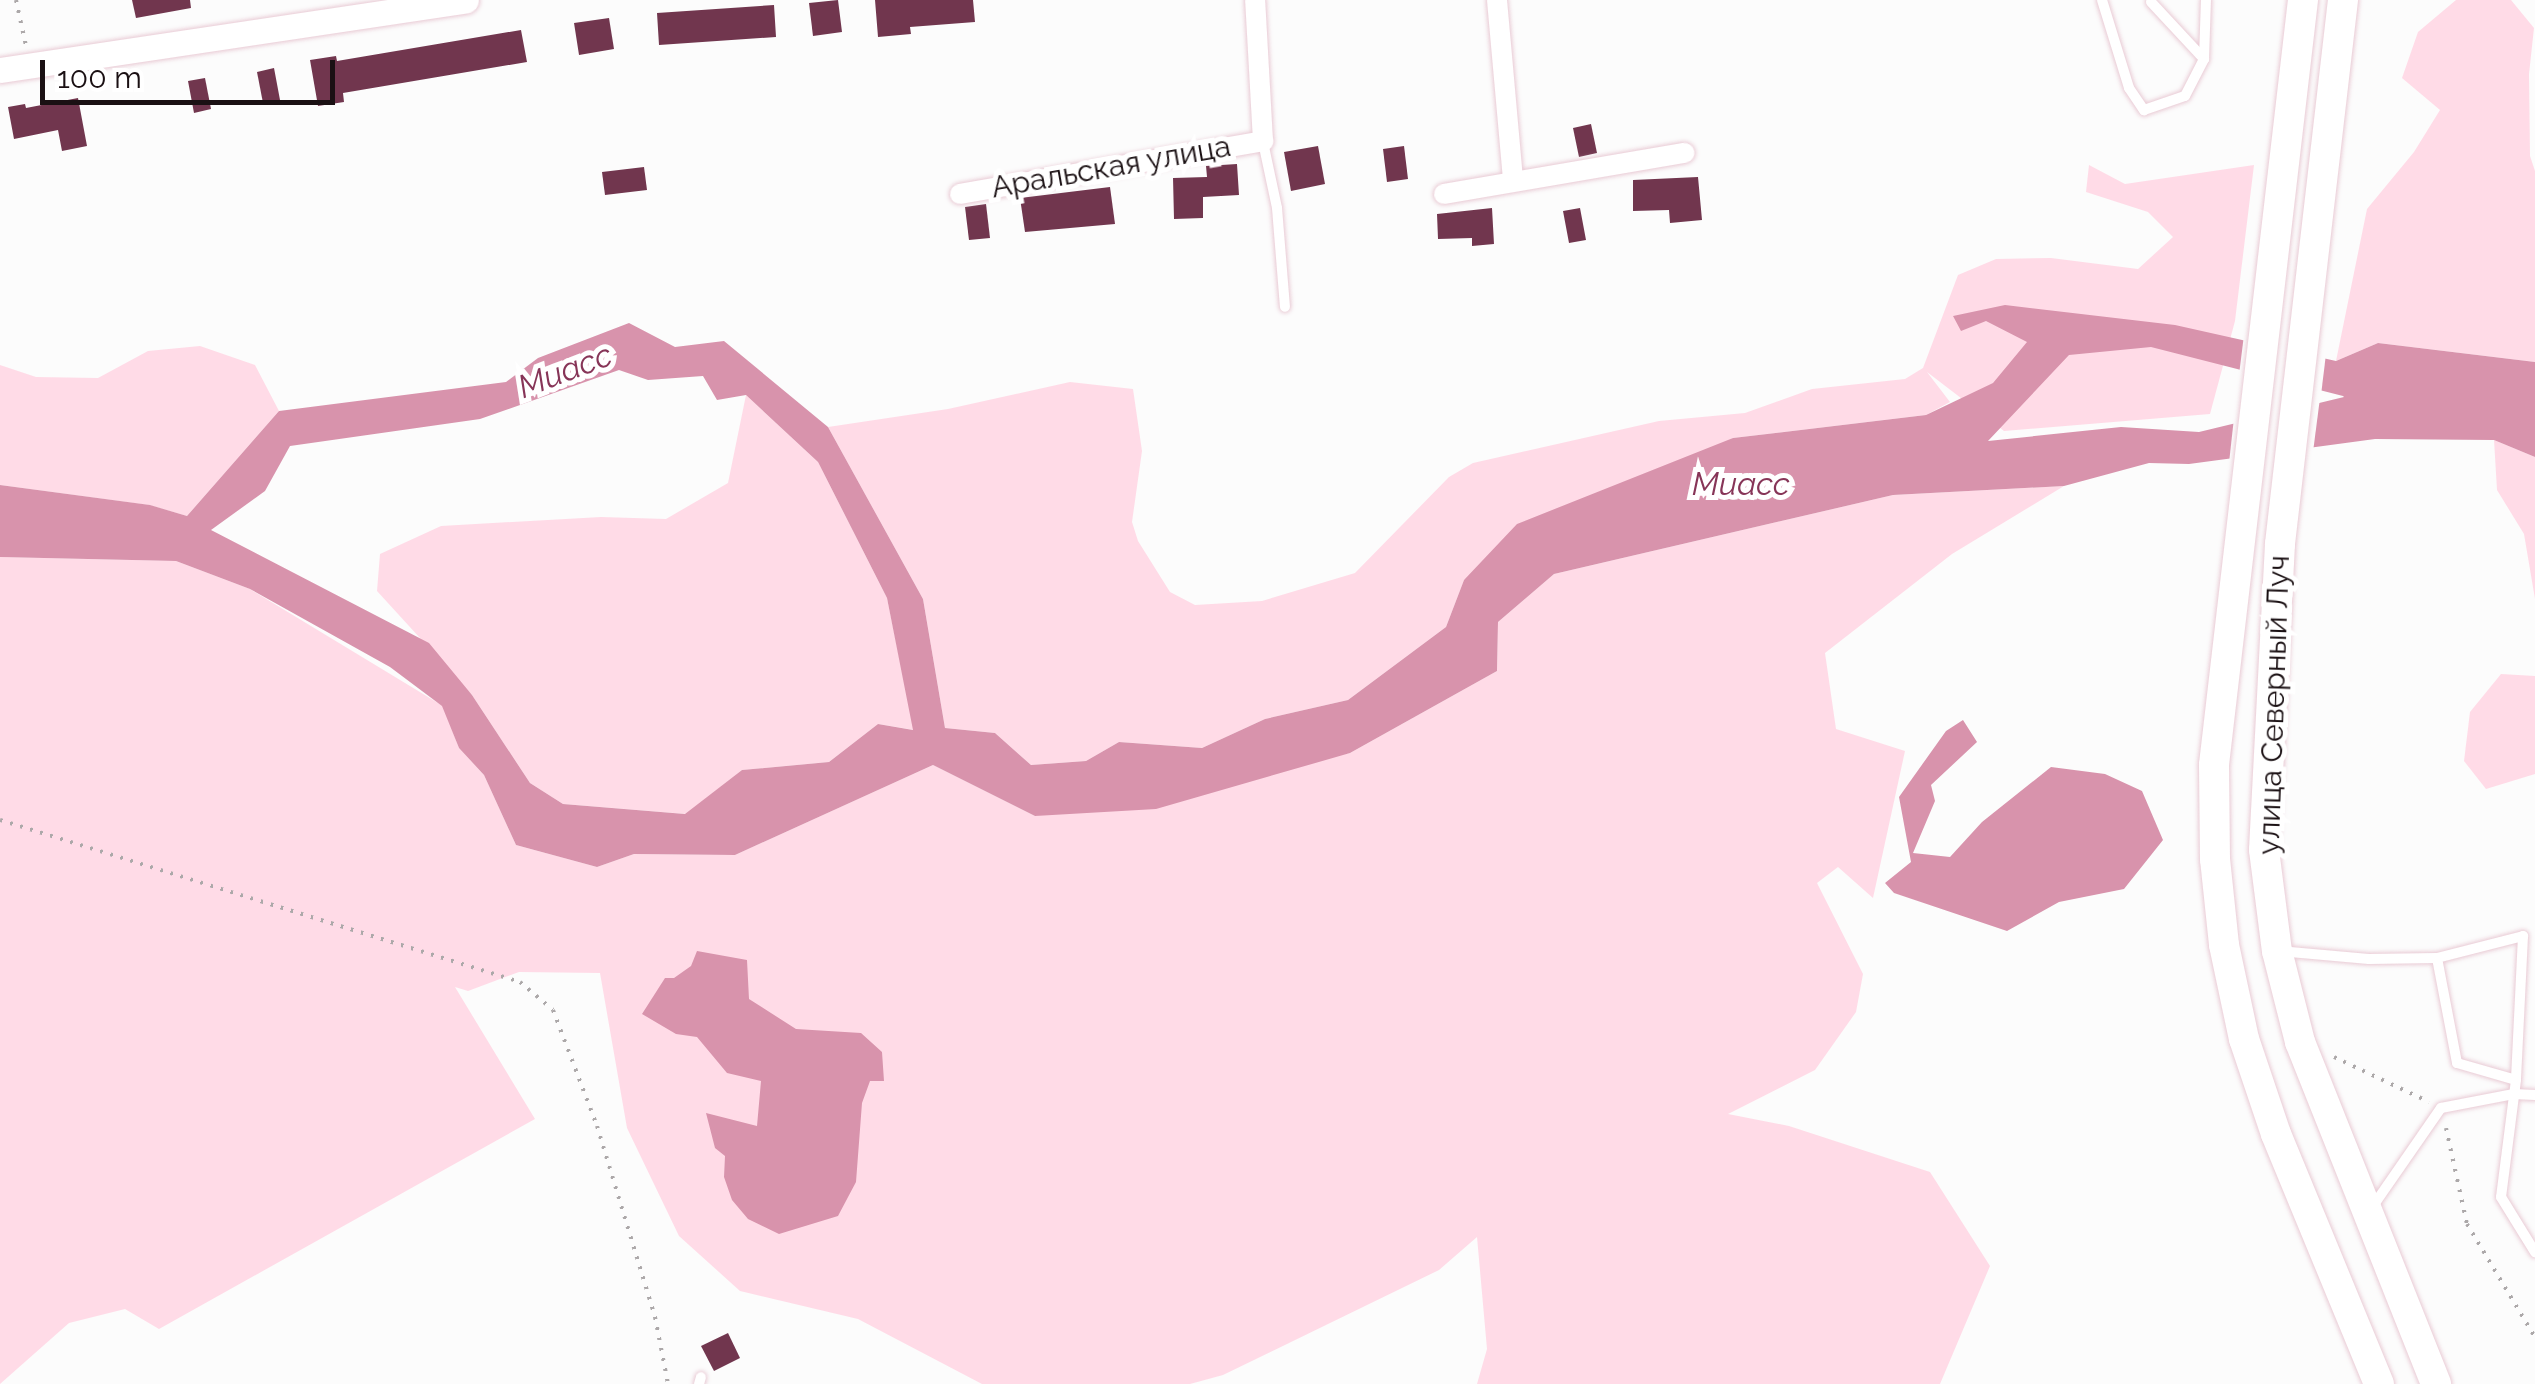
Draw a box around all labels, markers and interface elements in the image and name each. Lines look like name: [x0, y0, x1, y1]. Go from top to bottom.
scale bar: [45, 40, 340, 102]
text: 100 m: [57, 60, 142, 95]
street label: Аральская улица: [988, 128, 1234, 206]
water label: Миасс: [512, 336, 618, 406]
water label: Миасс: [1692, 465, 1790, 503]
street label: улица Северный Луч: [2251, 555, 2297, 855]

